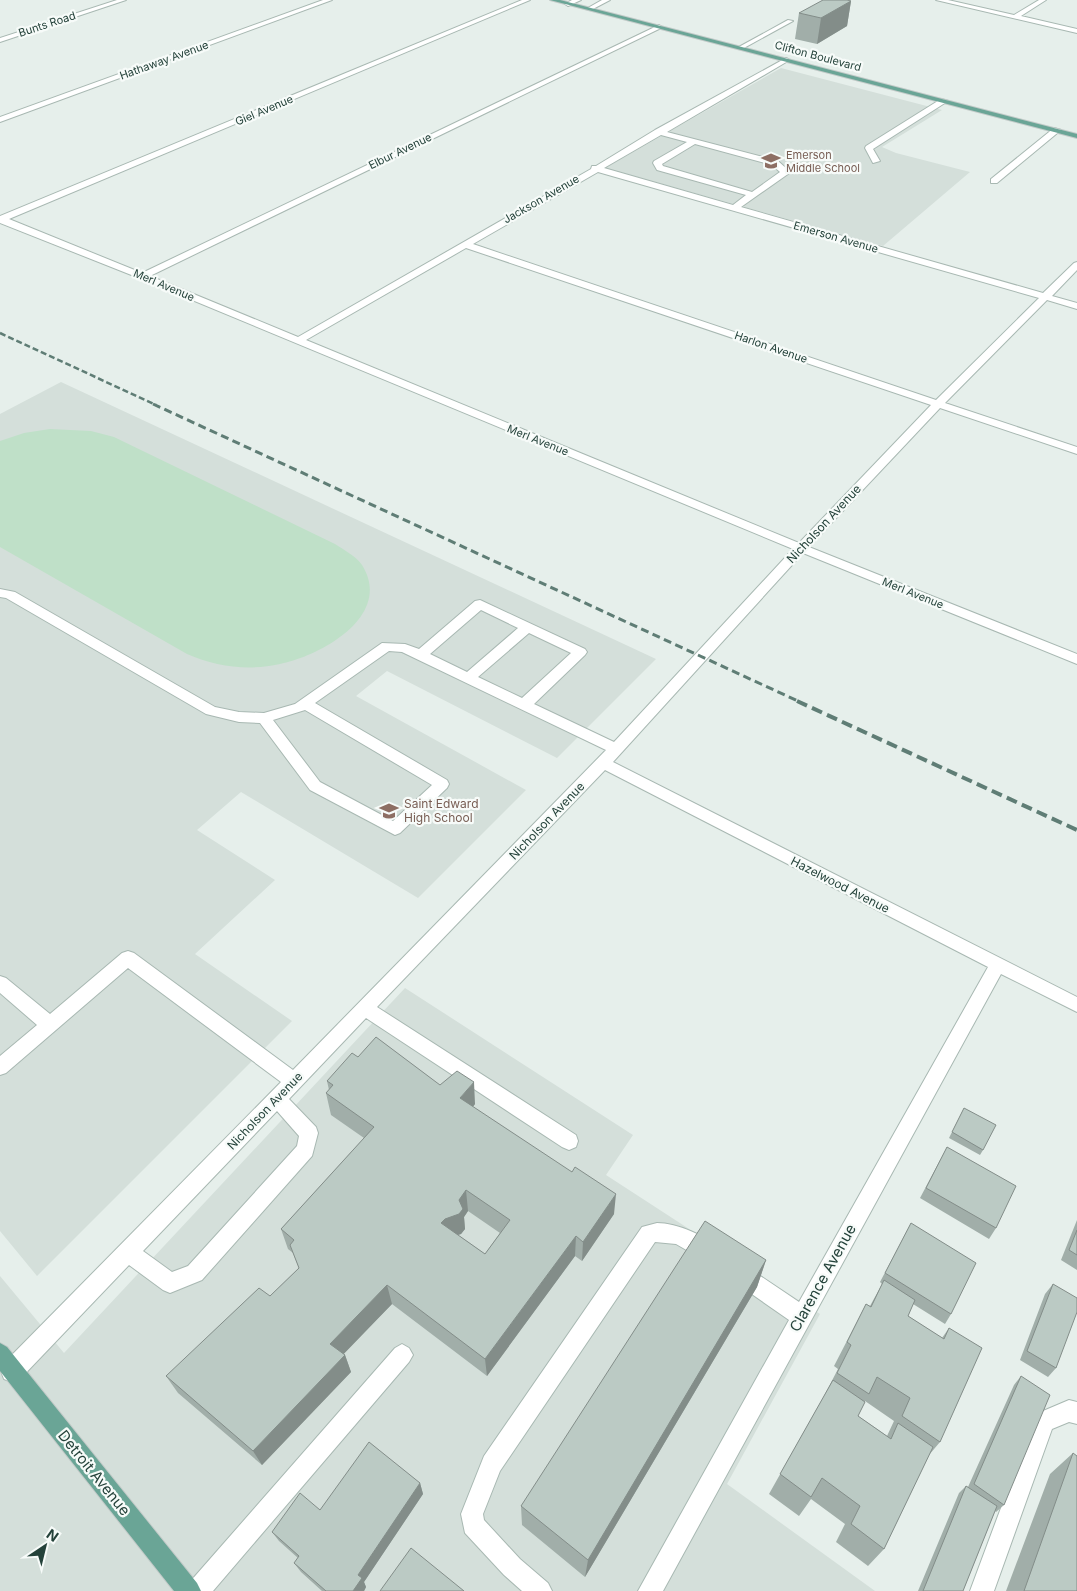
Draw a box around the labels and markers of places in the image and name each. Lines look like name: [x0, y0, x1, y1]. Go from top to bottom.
place label: Emerson Middle School: [786, 148, 860, 175]
school or university icon: Emerson Middle School: [760, 150, 782, 172]
place label: Saint Edward High School: [404, 796, 479, 825]
school or university icon: Saint Edward High School: [378, 800, 400, 822]

